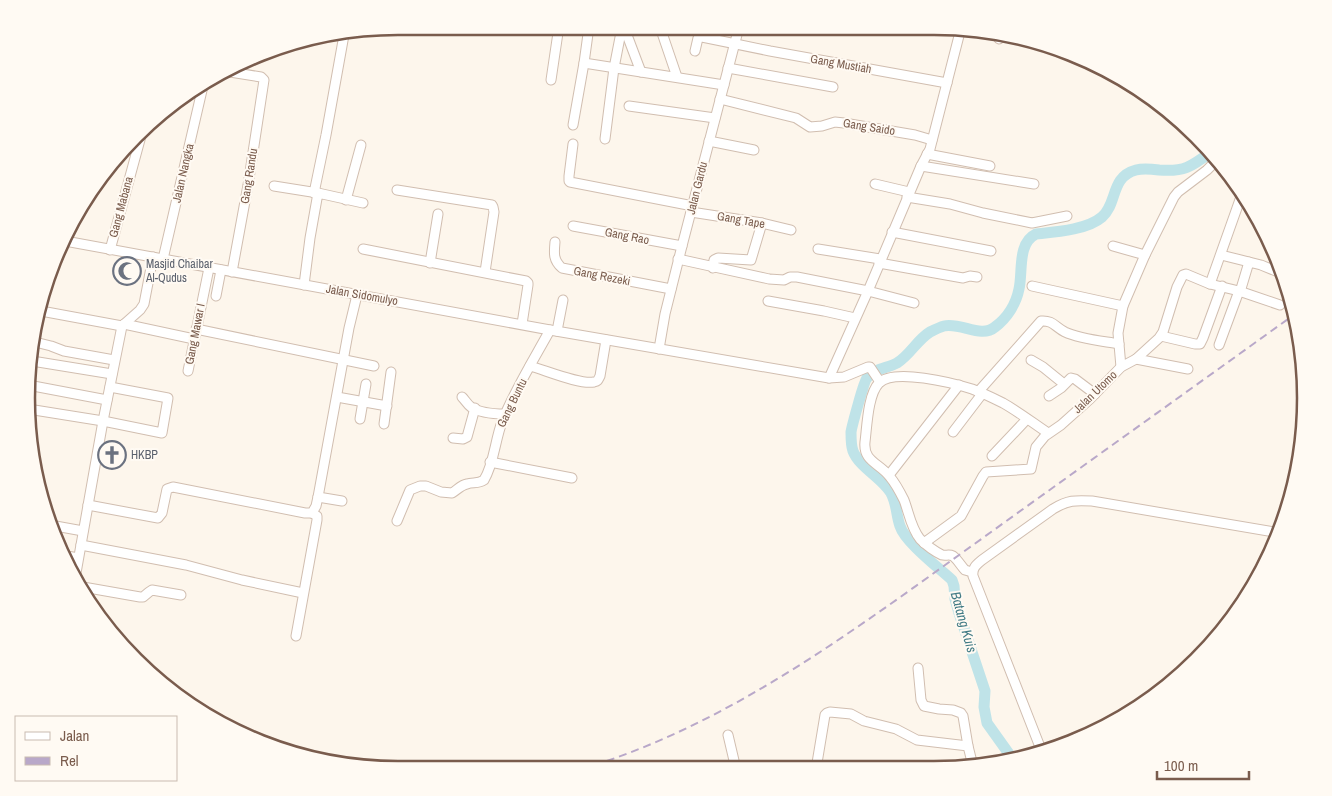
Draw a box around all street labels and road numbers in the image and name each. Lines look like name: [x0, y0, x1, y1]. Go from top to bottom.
street label: Gang Mustiah: [809, 51, 873, 77]
street label: Gang Saido: [842, 115, 896, 139]
street label: Jalan Nangka: [168, 141, 198, 204]
street label: Gang Randu: [237, 147, 261, 205]
street label: Jalan Gardu: [683, 160, 711, 216]
street label: Gang Mabana: [105, 174, 137, 239]
street label: Gang Tape: [716, 208, 766, 232]
street label: Gang Rao: [603, 224, 651, 248]
street label: Gang Rezeki: [572, 263, 632, 289]
street label: Jalan Sidomulyo: [325, 281, 399, 309]
street label: Gang Mawar I: [181, 302, 209, 366]
street label: Jalan Utomo: [1070, 367, 1120, 417]
street label: Gang Buntu: [493, 376, 531, 430]

